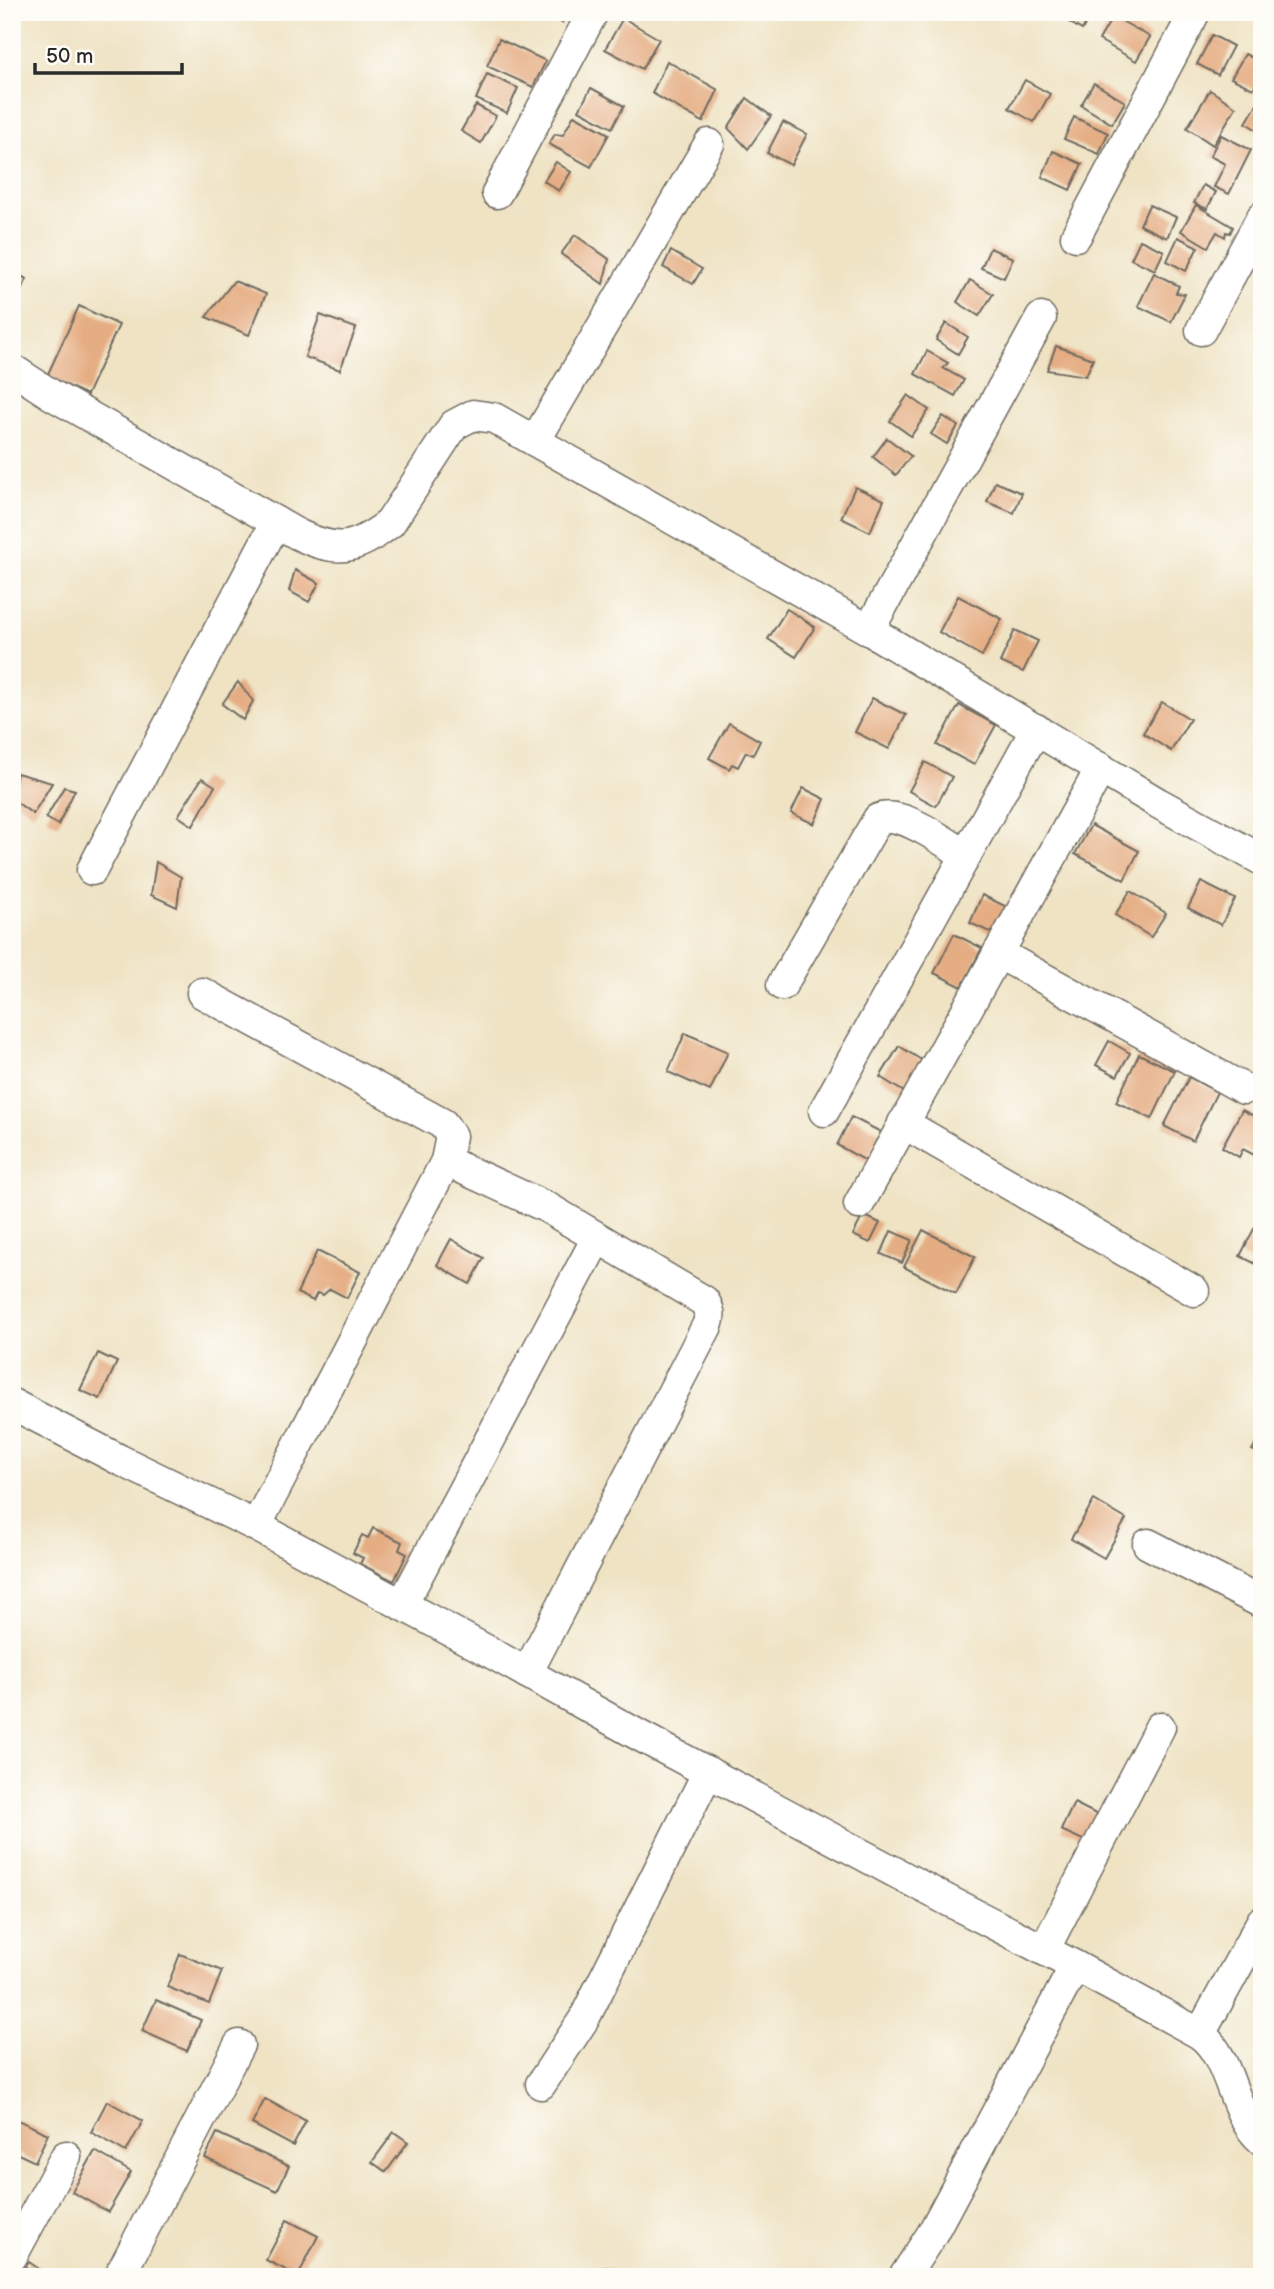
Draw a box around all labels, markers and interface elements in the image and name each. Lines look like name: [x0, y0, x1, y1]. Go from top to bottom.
scale bar: [35, 32, 182, 76]
text: 50 m: [46, 44, 93, 69]

